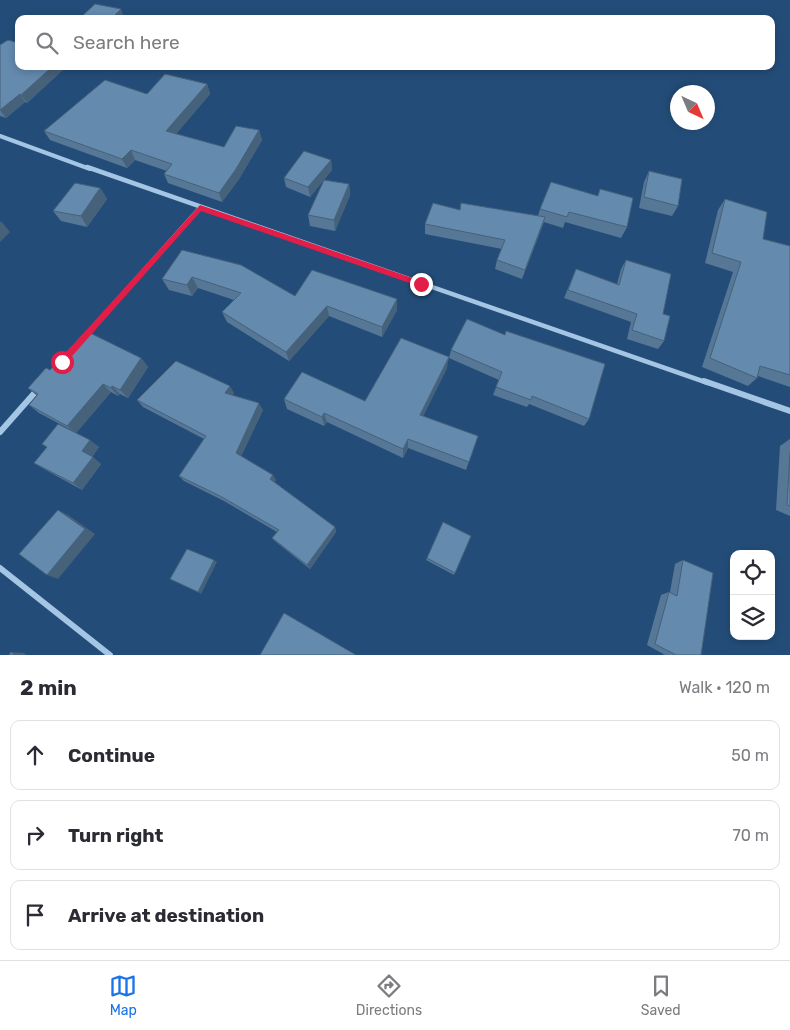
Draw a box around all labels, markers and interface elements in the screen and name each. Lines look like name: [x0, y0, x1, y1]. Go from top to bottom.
search box: [15, 15, 775, 70]
icon: search: [33, 29, 61, 57]
text: Search here: [73, 31, 180, 54]
north arrow: [670, 85, 715, 130]
route end: [410, 273, 433, 296]
route start: [51, 351, 74, 374]
map controls: [730, 550, 775, 640]
button: locate: [730, 550, 775, 595]
button: layers: [730, 595, 775, 640]
text: 2 min: [20, 675, 77, 700]
text: Walk · 120 m: [679, 678, 770, 697]
icon: ahead: [21, 741, 49, 769]
text: Continue: [68, 744, 155, 767]
text: 50 m: [731, 746, 769, 765]
icon: right: [21, 821, 49, 849]
text: Turn right: [68, 824, 163, 847]
text: 70 m: [732, 826, 769, 845]
icon: arrive: [21, 901, 49, 929]
text: Arrive at destination: [68, 904, 264, 927]
tab: Map: [109, 972, 137, 1019]
tab: Directions: [356, 972, 422, 1019]
tab: Saved: [641, 972, 681, 1019]

